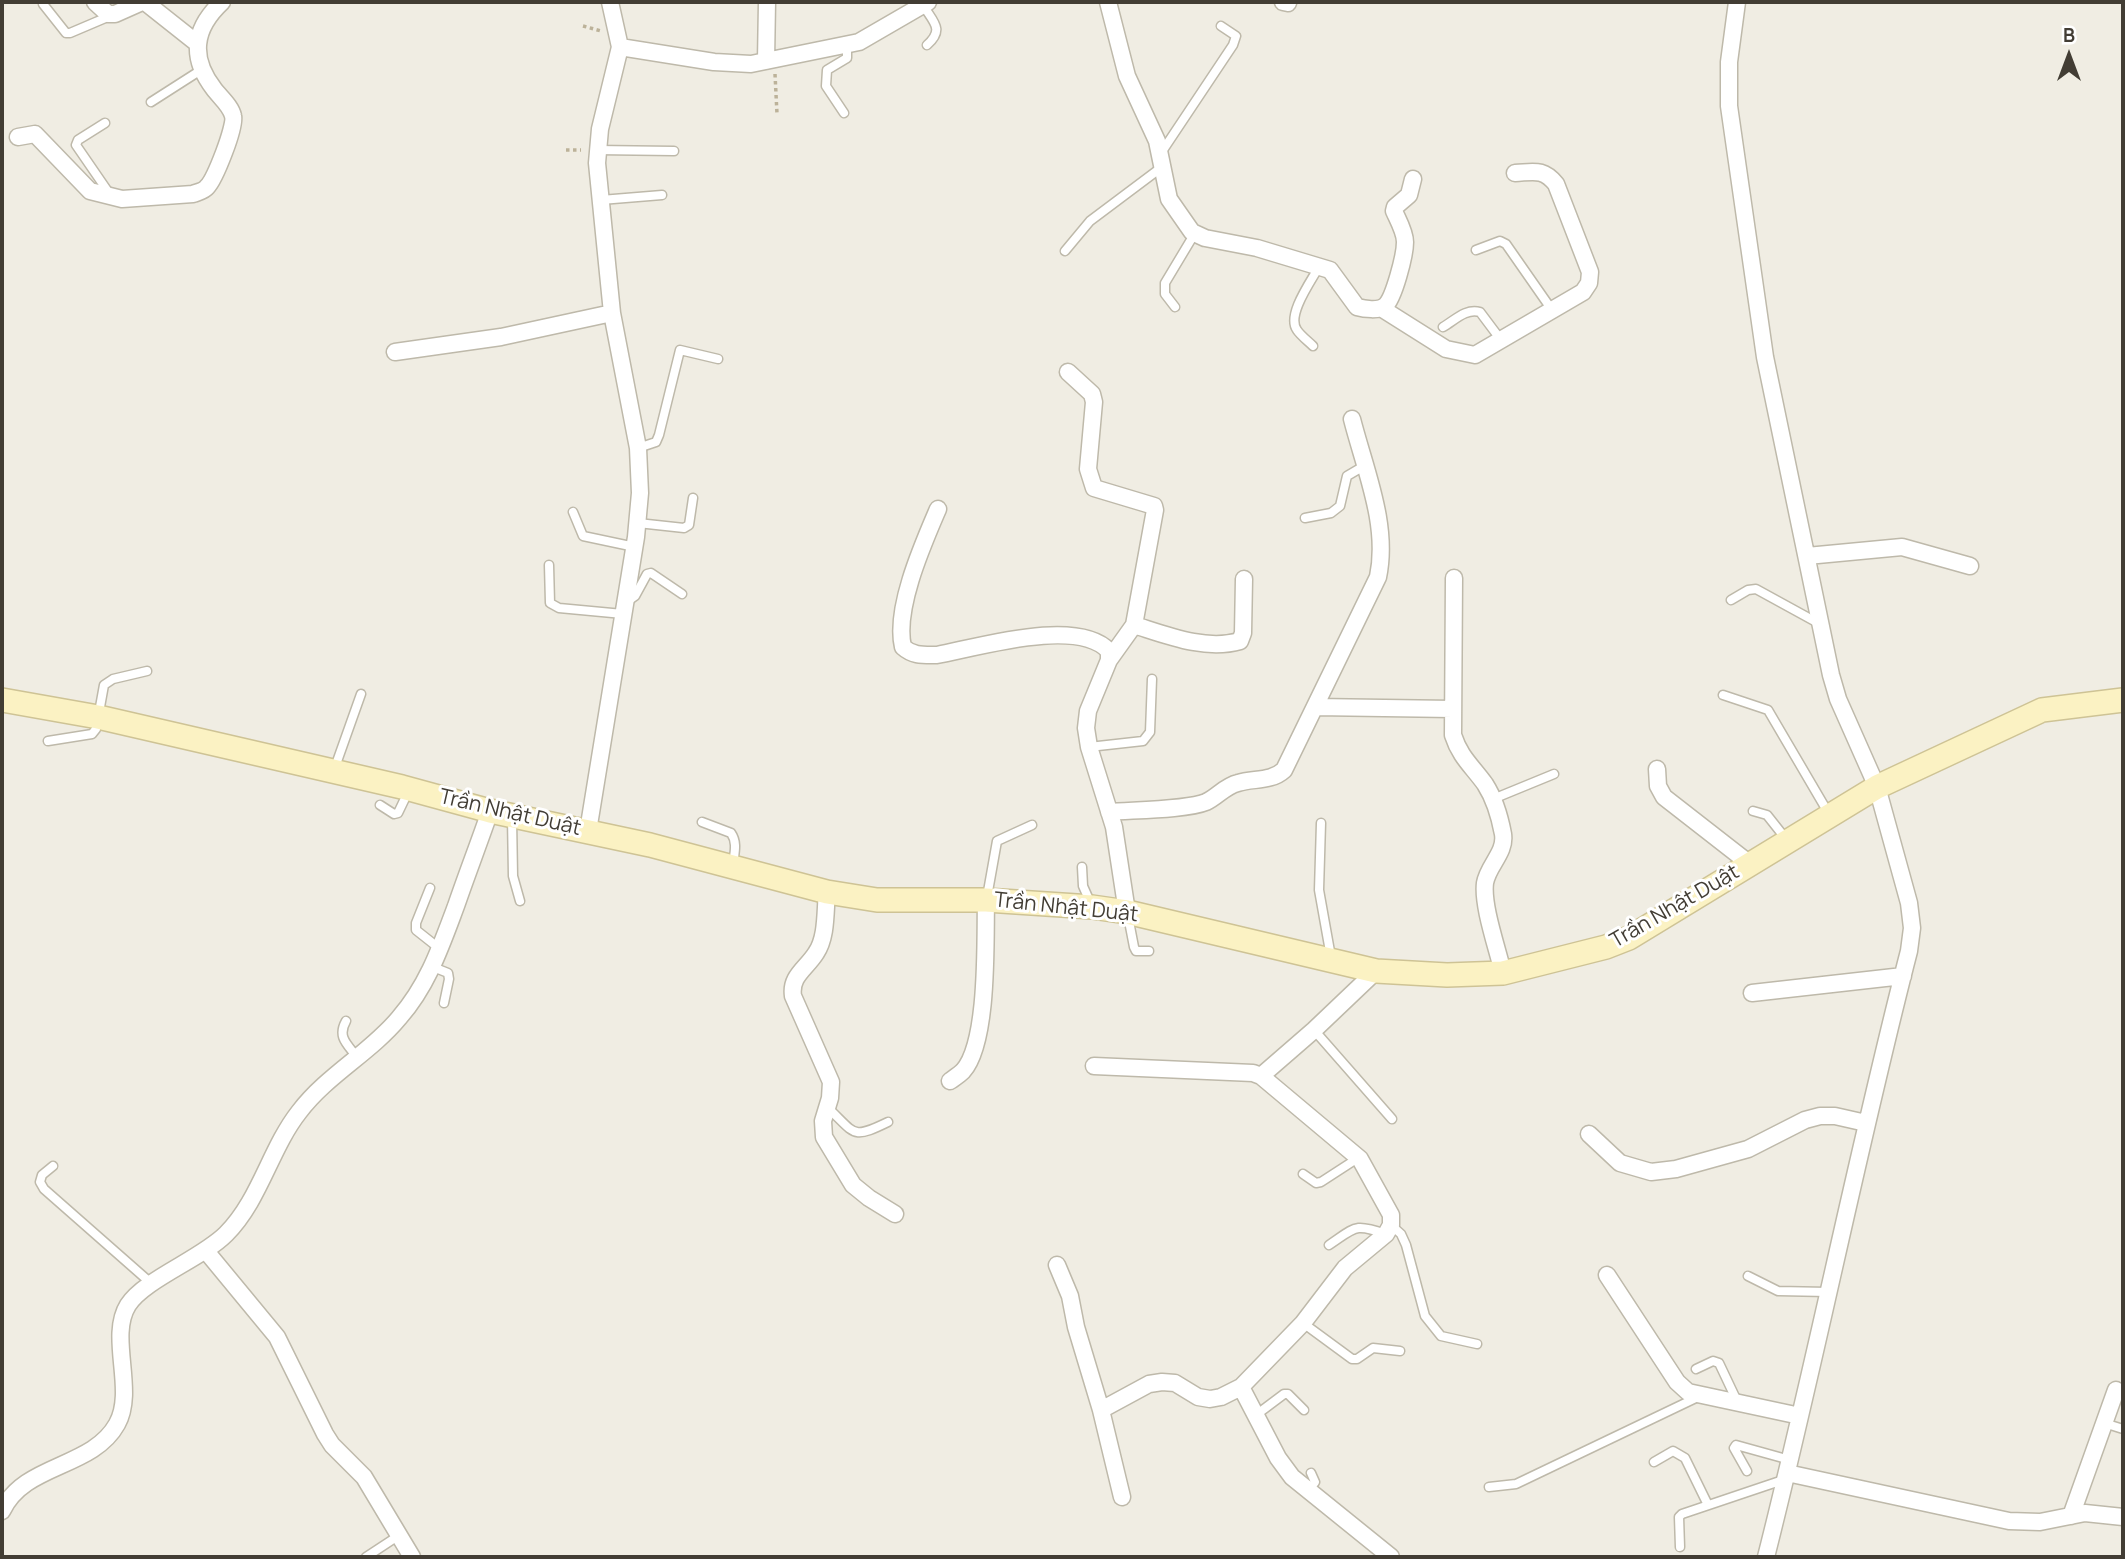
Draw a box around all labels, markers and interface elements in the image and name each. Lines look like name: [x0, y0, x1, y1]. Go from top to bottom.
north arrow: [2034, 21, 2104, 91]
text: B: [2063, 22, 2075, 48]
street label: Trần Nhật Duật: [437, 784, 583, 842]
street label: Trần Nhật Duật: [1606, 860, 1744, 954]
street label: Trần Nhật Duật: [993, 888, 1139, 928]

